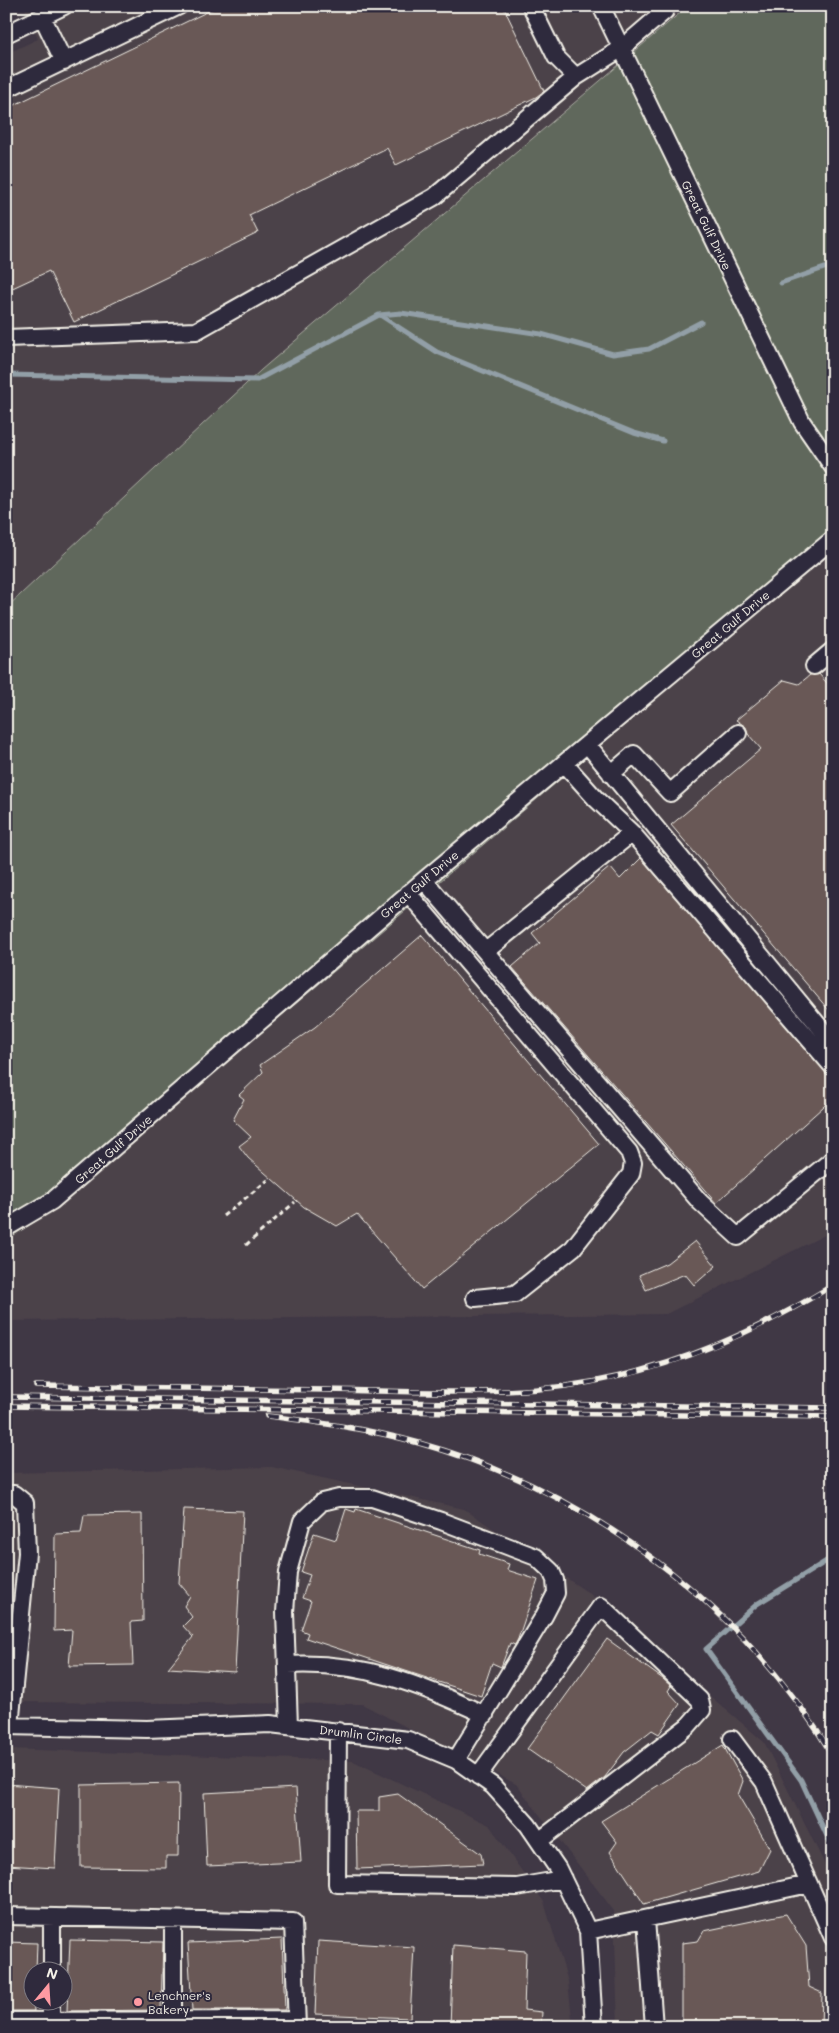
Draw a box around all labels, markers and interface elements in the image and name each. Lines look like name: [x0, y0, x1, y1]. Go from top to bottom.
street label: Great Gulf Drive: [678, 178, 736, 272]
street label: Great Gulf Drive: [687, 586, 773, 662]
street label: Great Gulf Drive: [376, 846, 462, 922]
street label: Great Gulf Drive: [71, 1111, 155, 1187]
street label: Drumlin Circle: [319, 1721, 403, 1747]
north arrow: [22, 1960, 72, 2010]
text: N: [44, 1962, 60, 1984]
place label: Lenchner's Bakery: [148, 1987, 211, 2017]
marker: Lenchner's Bakery: [132, 1996, 144, 2008]

